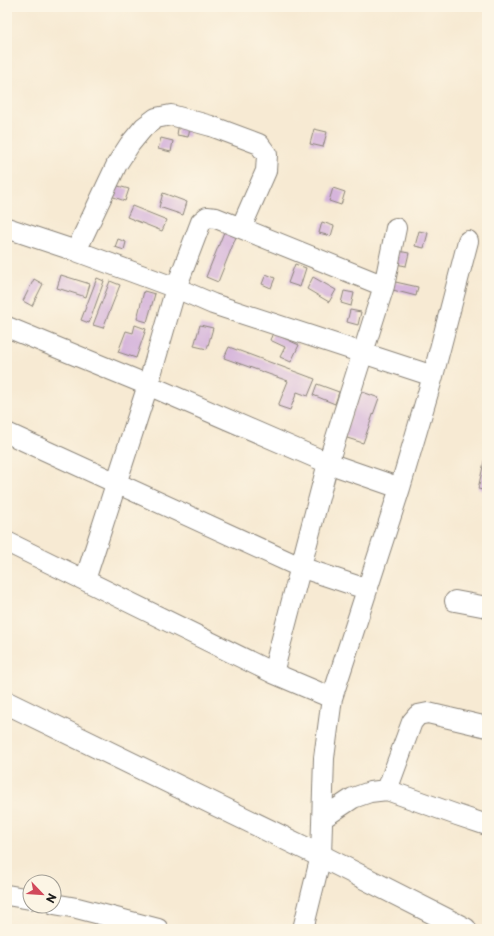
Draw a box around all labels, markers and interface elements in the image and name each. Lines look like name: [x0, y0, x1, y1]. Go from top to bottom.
north arrow: [22, 874, 62, 914]
text: N: [42, 891, 61, 906]

